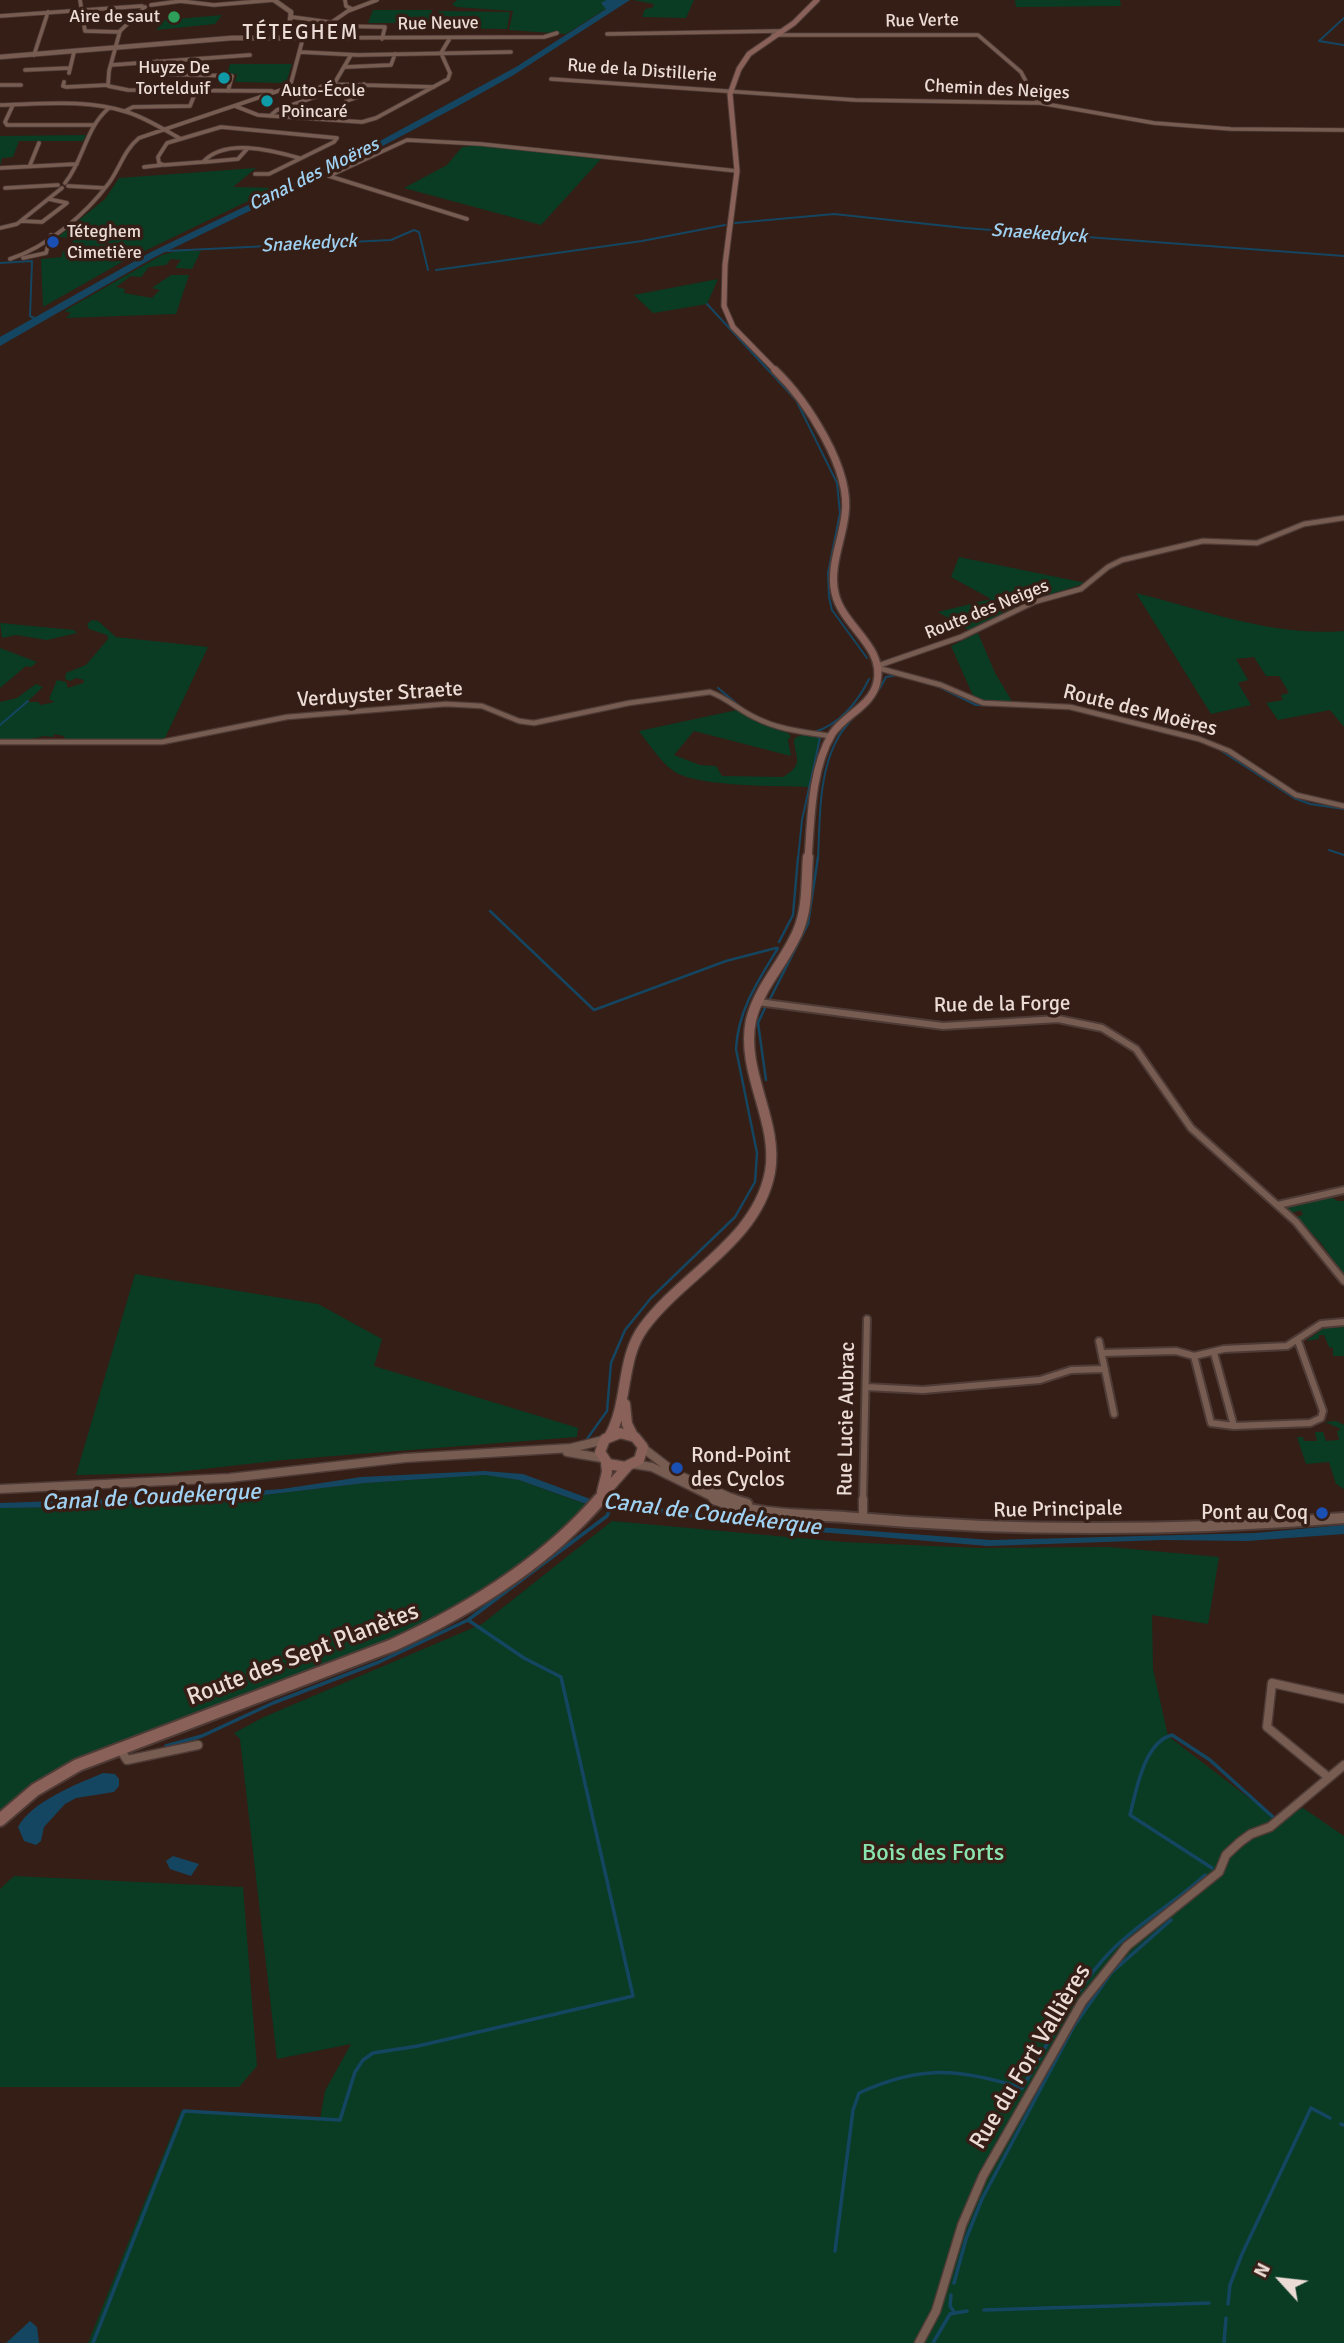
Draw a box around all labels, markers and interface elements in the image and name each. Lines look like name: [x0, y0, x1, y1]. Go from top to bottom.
place label: Aire de saut: [69, 6, 160, 28]
marker: Aire de saut: [166, 9, 182, 25]
street label: Rue Verte: [885, 10, 959, 32]
street label: Rue Neuve: [397, 12, 479, 36]
district label: TÉTEGHEM: [244, 20, 358, 46]
street label: Rue de la Distillerie: [567, 55, 717, 87]
place label: Huyze De Tortelduif: [136, 57, 210, 100]
marker: Huyze De Tortelduif: [216, 70, 232, 86]
street label: Chemin des Neiges: [924, 75, 1070, 105]
place label: Auto-École Poincaré: [281, 80, 365, 122]
marker: Auto-École Poincaré: [259, 93, 275, 109]
water label: Canal des Moëres: [245, 134, 383, 216]
water label: Snaekedyck: [990, 219, 1088, 249]
place label: Téteghem Cimetière: [67, 221, 142, 264]
water label: Snaekedyck: [261, 230, 357, 258]
marker: Téteghem Cimetière: [45, 234, 61, 250]
street label: Route des Neiges: [922, 575, 1052, 645]
street label: Verduyster Straete: [296, 677, 464, 713]
street label: Route des Moëres: [1060, 680, 1220, 742]
street label: Rue de la Forge: [933, 991, 1071, 1019]
street label: Rue Lucie Aubrac: [833, 1341, 861, 1497]
place label: Rond-Point des Cyclos: [691, 1443, 791, 1493]
marker: Rond-Point des Cyclos: [669, 1460, 685, 1476]
water label: Canal de Coudekerque: [41, 1478, 261, 1518]
water label: Canal de Coudekerque: [602, 1488, 822, 1542]
street label: Rue Principale: [993, 1496, 1123, 1524]
place label: Pont au Coq: [1201, 1500, 1308, 1526]
marker: Pont au Coq: [1314, 1505, 1330, 1521]
street label: Route des Sept Planètes: [183, 1597, 423, 1713]
park label: Bois des Forts: [862, 1840, 1004, 1868]
street label: Rue du Fort Vallières: [964, 1959, 1098, 2155]
north arrow: [1246, 2245, 1316, 2315]
text: N: [1249, 2259, 1276, 2282]

